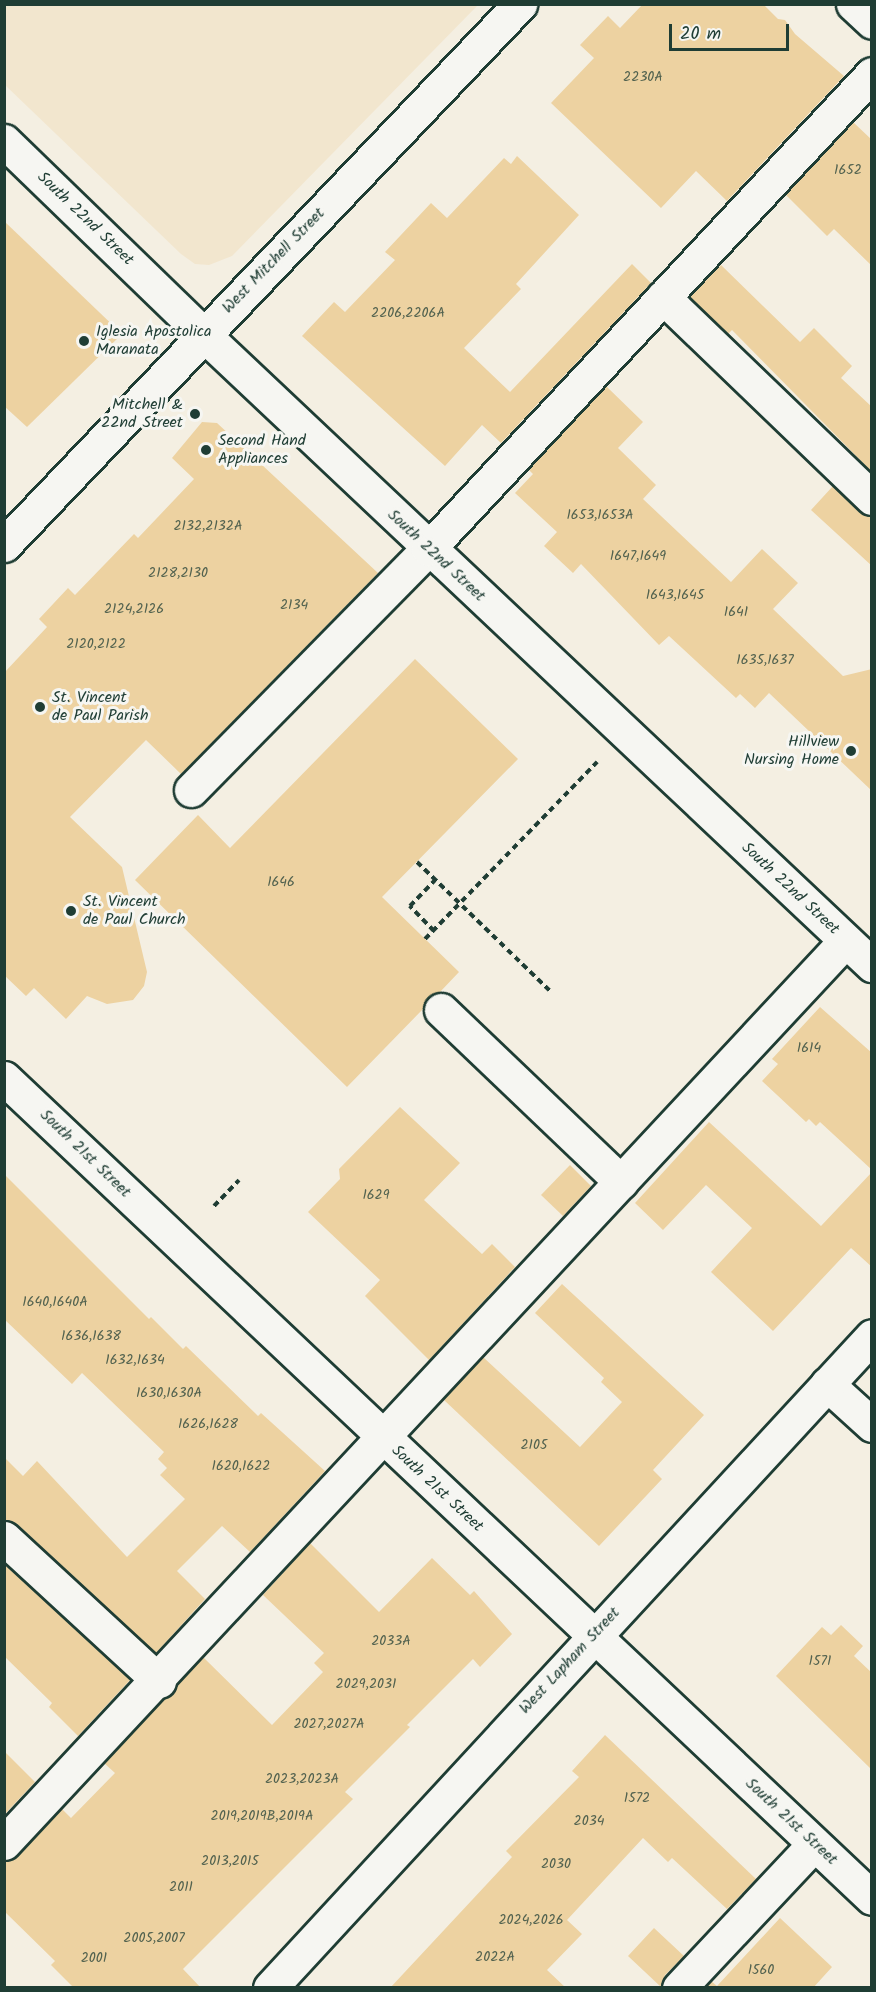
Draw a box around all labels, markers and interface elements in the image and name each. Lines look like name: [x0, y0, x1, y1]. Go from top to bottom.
scale bar: [672, 12, 792, 50]
text: 20 m: [680, 20, 721, 49]
house number: 2230A: [623, 69, 663, 85]
house number: 1652: [834, 162, 862, 178]
street label: South 22nd Street: [33, 168, 137, 270]
street label: West Mitchell Street: [219, 204, 329, 318]
house number: 2206,2206A: [371, 305, 445, 321]
place label: Iglesia Apostolica Maranata: [96, 322, 211, 360]
marker: Iglesia Apostolica Maranata: [77, 334, 91, 348]
place label: Mitchell & 22nd Street: [101, 395, 183, 433]
marker: Mitchell & 22nd Street: [188, 407, 202, 421]
place label: Second Hand Appliances: [218, 431, 306, 469]
marker: Second Hand Appliances: [199, 443, 213, 457]
street label: South 22nd Street: [383, 506, 489, 606]
house number: 1653,1653A: [566, 507, 634, 523]
house number: 2132,2132A: [173, 518, 243, 534]
house number: 1647,1649: [610, 548, 666, 564]
house number: 2128,2130: [148, 565, 208, 581]
house number: 1643,1645: [646, 587, 704, 603]
house number: 2134: [280, 597, 308, 613]
house number: 2124,2126: [104, 601, 164, 617]
house number: 1641: [724, 604, 748, 620]
house number: 2120,2122: [66, 636, 126, 652]
house number: 1635,1637: [736, 652, 794, 668]
place label: St. Vincent de Paul Parish: [52, 688, 149, 726]
marker: St. Vincent de Paul Parish: [33, 700, 47, 714]
place label: Hillview Nursing Home: [744, 732, 839, 770]
marker: Hillview Nursing Home: [844, 744, 858, 758]
street label: South 22nd Street: [737, 839, 843, 939]
house number: 1646: [267, 874, 295, 890]
place label: St. Vincent de Paul Church: [83, 892, 186, 930]
marker: St. Vincent de Paul Church: [64, 904, 78, 918]
house number: 1614: [797, 1040, 821, 1056]
street label: South 21st Street: [36, 1106, 134, 1202]
house number: 1629: [362, 1187, 390, 1203]
house number: 1640,1640A: [22, 1294, 88, 1310]
house number: 1636,1638: [61, 1328, 121, 1344]
house number: 1632,1634: [105, 1352, 165, 1368]
house number: 1630,1630A: [136, 1385, 202, 1401]
house number: 1626,1628: [178, 1416, 238, 1432]
house number: 2105: [520, 1437, 548, 1453]
street label: South 21st Street: [387, 1441, 487, 1537]
house number: 1620,1622: [212, 1458, 270, 1474]
street label: West Lapham Street: [516, 1604, 624, 1718]
house number: 2033A: [371, 1633, 411, 1649]
house number: 1571: [809, 1653, 831, 1669]
house number: 2029,2031: [336, 1676, 396, 1692]
house number: 2027,2027A: [293, 1716, 365, 1732]
house number: 2023,2023A: [265, 1771, 339, 1787]
street label: South 21st Street: [741, 1774, 841, 1870]
house number: 1572: [624, 1790, 650, 1806]
house number: 2019,2019B,2019A: [211, 1808, 313, 1824]
house number: 2034: [574, 1813, 604, 1829]
house number: 2013,2015: [201, 1853, 259, 1869]
house number: 2030: [541, 1856, 571, 1872]
house number: 2011: [169, 1879, 193, 1895]
house number: 2024,2026: [498, 1912, 564, 1928]
house number: 2005,2007: [123, 1930, 185, 1946]
house number: 2022A: [475, 1949, 515, 1965]
house number: 2001: [81, 1950, 107, 1966]
house number: 1560: [748, 1962, 774, 1978]

